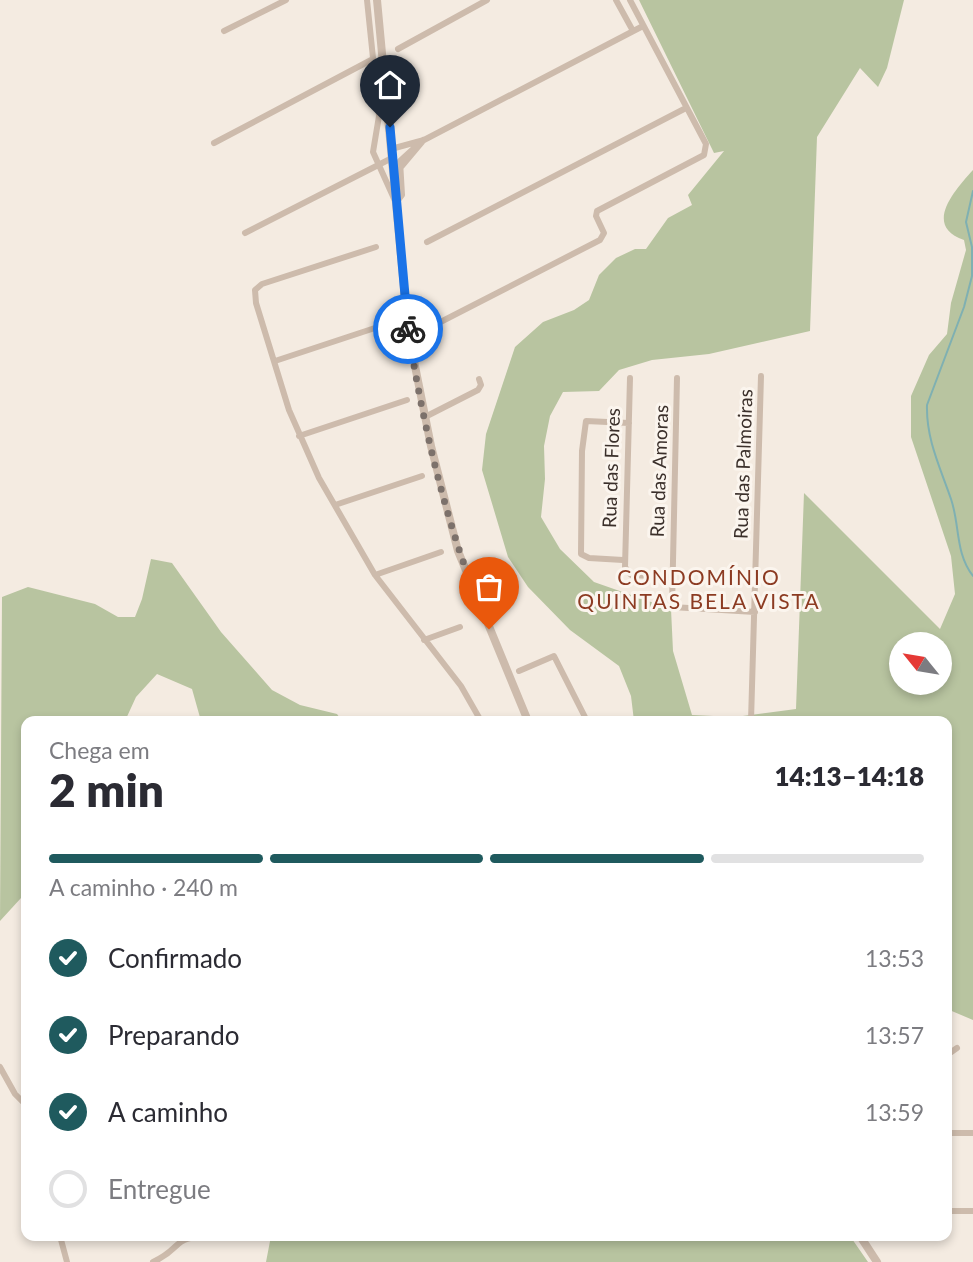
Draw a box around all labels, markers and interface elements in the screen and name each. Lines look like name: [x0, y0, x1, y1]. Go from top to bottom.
pin: [360, 55, 420, 127]
icon: home: [371, 66, 409, 104]
courier: [373, 294, 443, 364]
icon: bike: [389, 310, 427, 348]
street label: Rua das Palmoiras: [728, 389, 757, 539]
street label: Rua das Amoras: [645, 404, 672, 538]
street label: Rua das Flores: [597, 408, 624, 528]
pin: [459, 557, 519, 629]
district label: CONDOMÍNIO QUINTAS BELA VISTA: [577, 564, 821, 613]
icon: bag: [470, 568, 508, 606]
north arrow: [889, 632, 952, 695]
map controls: [889, 632, 952, 695]
text: Chega em: [49, 736, 150, 764]
text: 14:13–14:18: [774, 760, 924, 792]
text: 2 min: [49, 762, 164, 817]
text: A caminho · 240 m: [49, 873, 238, 901]
icon: check: [49, 939, 87, 977]
text: Confirmado: [108, 942, 242, 974]
text: 13:53: [865, 944, 924, 972]
icon: check: [49, 1016, 87, 1054]
text: Preparando: [108, 1019, 240, 1051]
text: 13:57: [865, 1021, 924, 1049]
icon: check: [49, 1093, 87, 1131]
text: A caminho: [108, 1096, 228, 1128]
text: 13:59: [865, 1098, 924, 1126]
text: Entregue: [108, 1173, 211, 1205]

